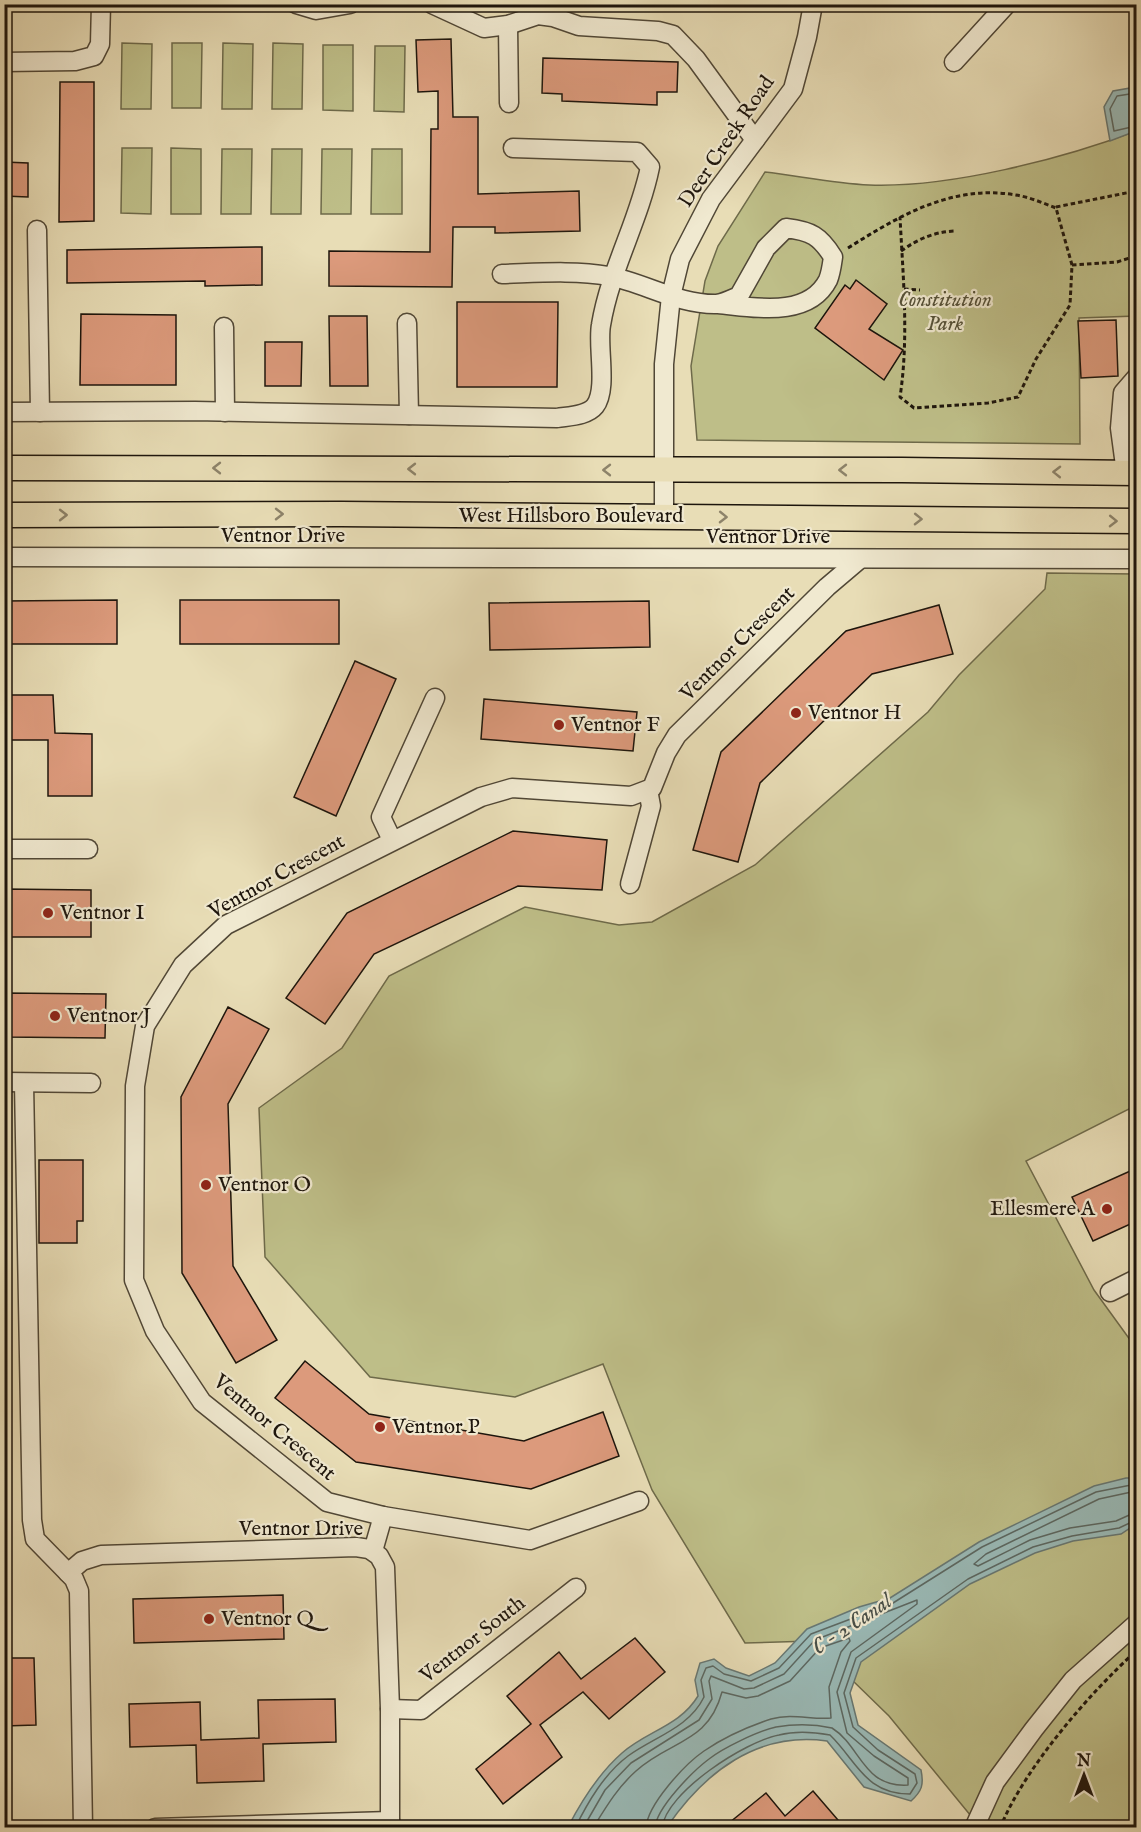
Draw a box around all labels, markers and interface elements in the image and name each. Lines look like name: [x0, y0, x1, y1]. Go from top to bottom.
street label: Deer Creek Road: [673, 70, 782, 213]
park label: Constitution Park: [898, 287, 992, 338]
one-way arrow: [212, 462, 221, 474]
one-way arrow: [407, 463, 416, 475]
one-way arrow: [602, 463, 611, 476]
one-way arrow: [839, 464, 848, 476]
one-way arrow: [1053, 466, 1062, 478]
street label: West Hillsboro Boulevard: [459, 503, 684, 530]
one-way arrow: [274, 508, 283, 520]
one-way arrow: [58, 509, 67, 521]
one-way arrow: [718, 511, 727, 523]
one-way arrow: [913, 513, 922, 525]
one-way arrow: [1108, 515, 1117, 527]
street label: Ventnor Drive: [220, 523, 346, 550]
street label: Ventnor Drive: [705, 524, 831, 551]
street label: Ventnor Crescent: [674, 581, 801, 708]
place label: Ventnor H: [807, 700, 901, 727]
marker: Ventnor H: [789, 706, 803, 720]
place label: Ventnor F: [570, 712, 660, 739]
marker: Ventnor F: [552, 718, 566, 732]
street label: Ventnor Crescent: [203, 828, 350, 926]
place label: Ventnor I: [59, 900, 144, 927]
marker: Ventnor I: [41, 906, 55, 920]
place label: Ventnor J: [66, 1003, 151, 1030]
marker: Ventnor J: [48, 1009, 62, 1023]
place label: Ventnor O: [217, 1172, 311, 1199]
marker: Ventnor O: [199, 1178, 213, 1192]
place label: Ellesmere A: [990, 1196, 1096, 1223]
marker: Ellesmere A: [1100, 1202, 1114, 1216]
street label: Ventnor Crescent: [206, 1368, 341, 1487]
place label: Ventnor P: [391, 1414, 480, 1441]
marker: Ventnor P: [373, 1420, 387, 1434]
street label: Ventnor Drive: [238, 1516, 364, 1543]
water label: C - 2 Canal: [807, 1587, 899, 1662]
street label: Ventnor South: [414, 1590, 531, 1690]
place label: Ventnor Q: [220, 1606, 328, 1633]
marker: Ventnor Q: [202, 1612, 216, 1626]
north arrow: [1054, 1745, 1114, 1805]
text: N: [1076, 1752, 1091, 1772]

